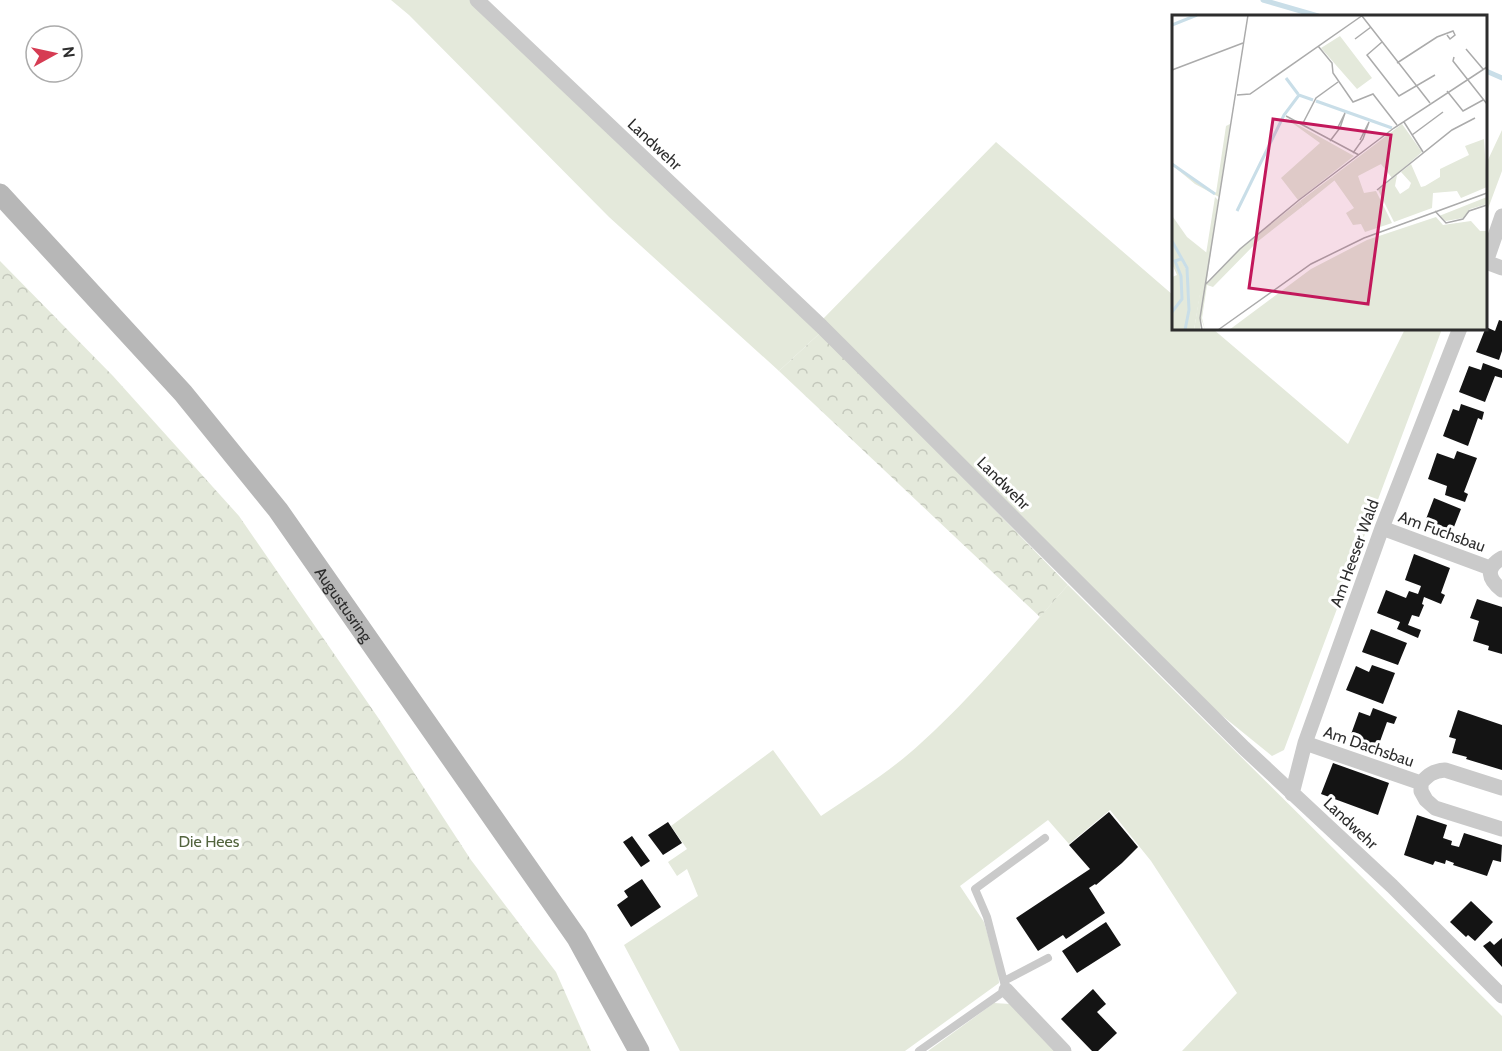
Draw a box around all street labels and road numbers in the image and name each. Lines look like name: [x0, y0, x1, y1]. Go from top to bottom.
street label: Landwehr: [624, 115, 686, 175]
street label: Landwehr: [973, 453, 1035, 514]
street label: Am Heeser Wald: [1326, 497, 1383, 610]
street label: Am Fuchsbau: [1396, 507, 1488, 556]
street label: Augustusring: [311, 563, 377, 646]
street label: Am Dachsbau: [1321, 722, 1416, 771]
street label: Landwehr: [1320, 794, 1382, 854]

